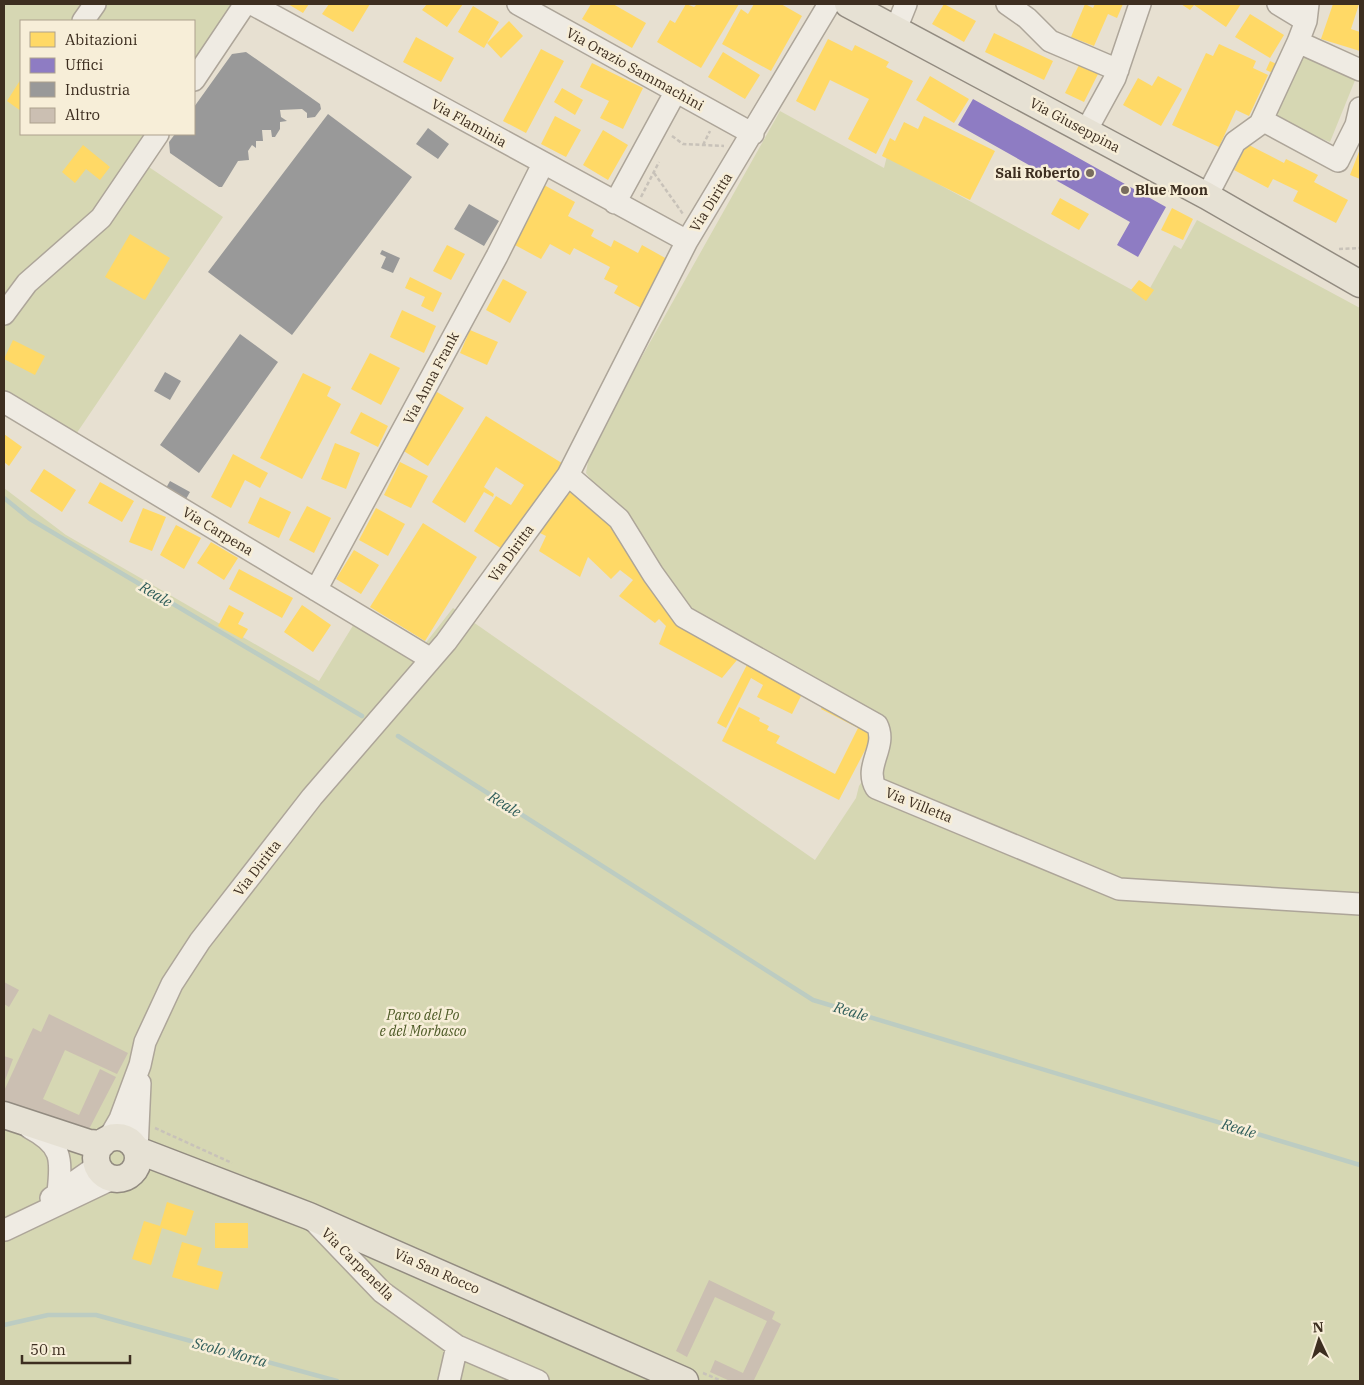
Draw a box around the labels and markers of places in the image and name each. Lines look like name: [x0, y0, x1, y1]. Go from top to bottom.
place label: Sali Roberto: [995, 164, 1080, 182]
marker: Sali Roberto: [1084, 167, 1096, 179]
place label: Blue Moon: [1135, 181, 1208, 199]
marker: Blue Moon: [1119, 184, 1131, 196]

